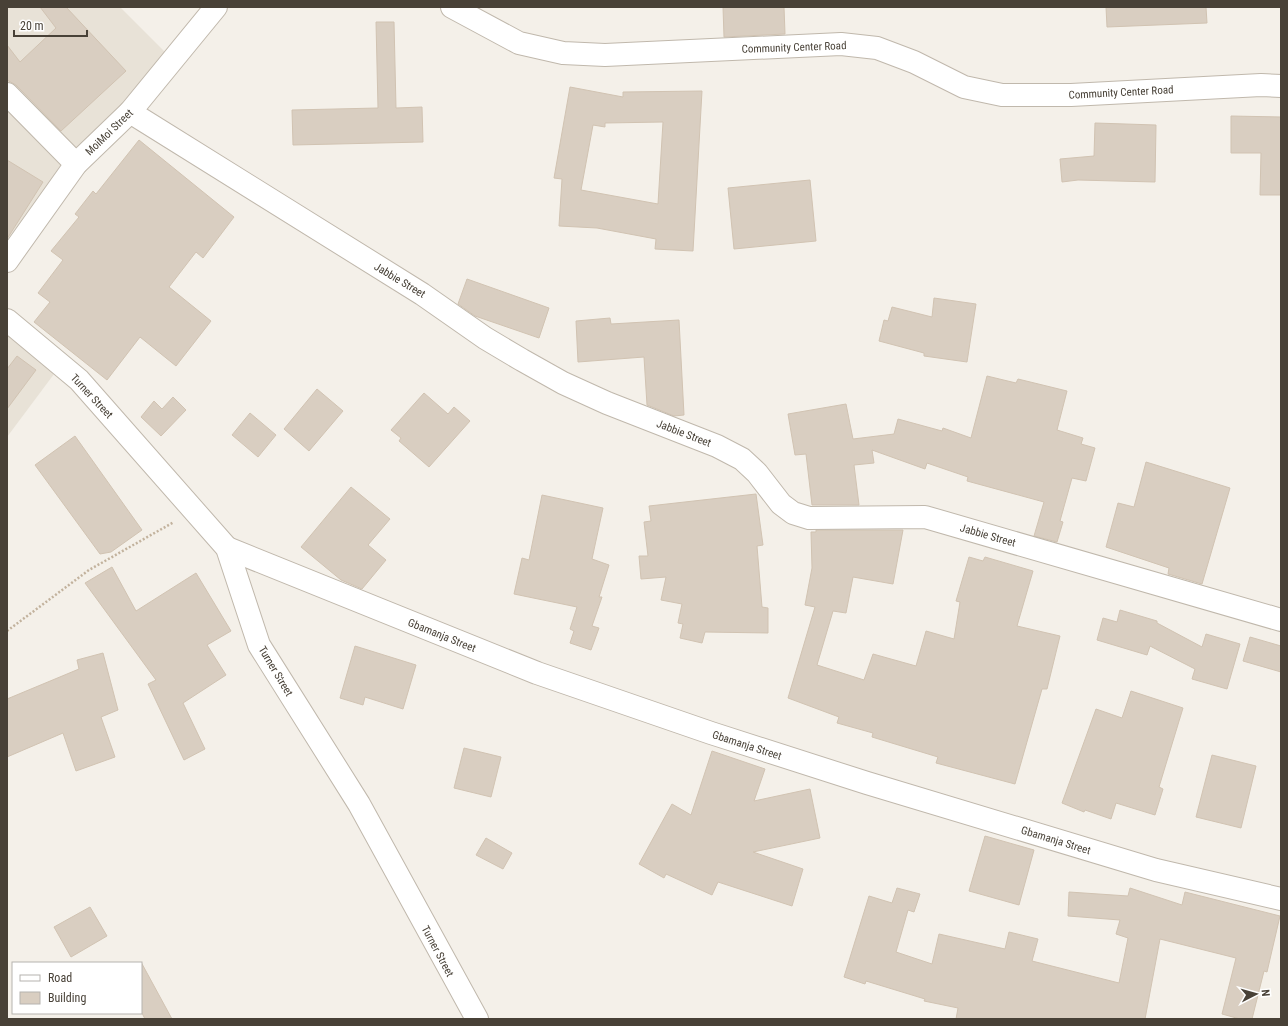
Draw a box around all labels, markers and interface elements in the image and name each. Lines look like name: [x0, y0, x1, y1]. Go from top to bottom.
scale bar: [14, 12, 87, 38]
text: 20 m: [20, 19, 44, 33]
street label: Community Center Road: [741, 39, 847, 56]
street label: Community Center Road: [1068, 83, 1174, 102]
street label: MoiMoi Street: [83, 106, 136, 158]
street label: Jabbie Street: [372, 260, 428, 301]
street label: Turner Street: [68, 371, 115, 421]
street label: Jabbie Street: [655, 417, 713, 450]
street label: Jabbie Street: [958, 521, 1017, 550]
street label: Gbamanja Street: [406, 616, 478, 655]
street label: Turner Street: [256, 644, 296, 699]
street label: Gbamanja Street: [711, 728, 783, 763]
street label: Gbamanja Street: [1019, 824, 1092, 857]
street label: Turner Street: [419, 923, 456, 979]
legend: [12, 962, 142, 1014]
text: Road: [48, 971, 72, 985]
north arrow: [1236, 974, 1276, 1014]
text: N: [1259, 989, 1272, 997]
text: Building: [48, 991, 86, 1005]

